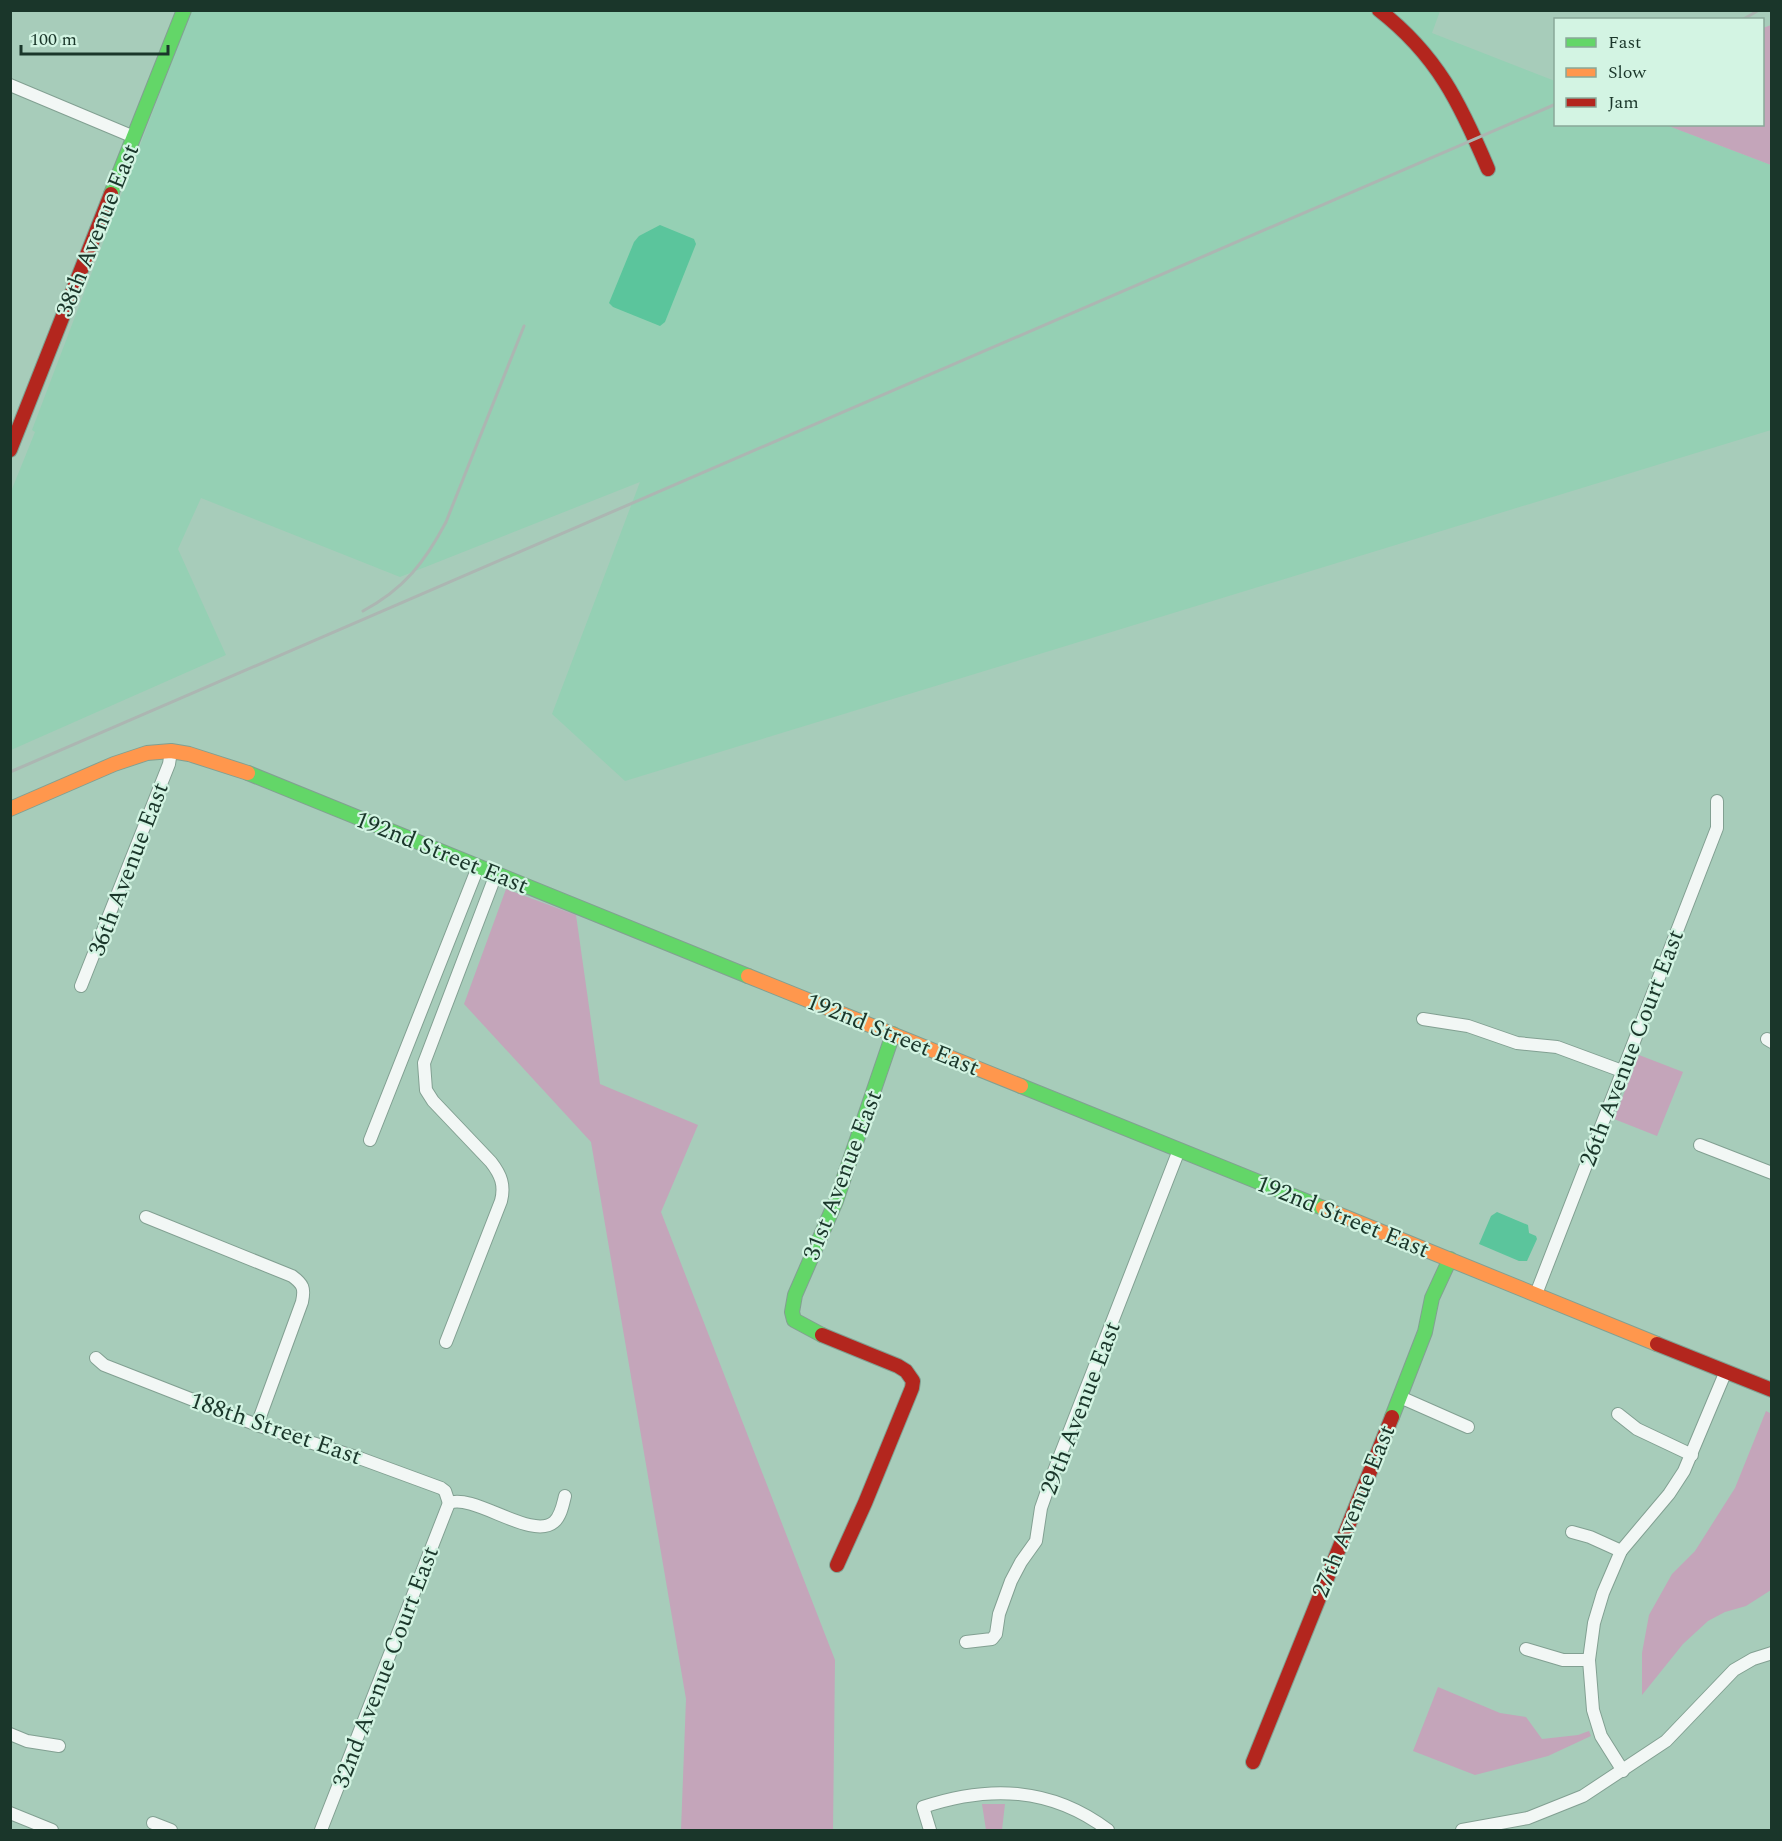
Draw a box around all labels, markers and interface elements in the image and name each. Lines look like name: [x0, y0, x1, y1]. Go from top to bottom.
scale bar: [21, 18, 168, 56]
legend: [1554, 18, 1764, 126]
text: 100 m: [30, 26, 77, 53]
text: Fast: [1608, 29, 1641, 56]
text: Slow: [1608, 59, 1647, 86]
text: Jam: [1608, 89, 1639, 116]
street label: 38th Avenue East: [47, 138, 149, 322]
street label: 36th Avenue East: [79, 777, 179, 962]
street label: 192nd Street East: [349, 802, 534, 904]
street label: 26th Avenue Court East: [1570, 924, 1694, 1172]
street label: 192nd Street East: [800, 984, 985, 1086]
street label: 31st Avenue East: [794, 1085, 892, 1266]
street label: 192nd Street East: [1250, 1166, 1435, 1268]
street label: 29th Avenue East: [1031, 1316, 1131, 1501]
street label: 188th Street East: [185, 1383, 366, 1475]
street label: 27th Avenue East: [1303, 1419, 1405, 1603]
street label: 32nd Avenue Court East: [323, 1541, 449, 1794]

